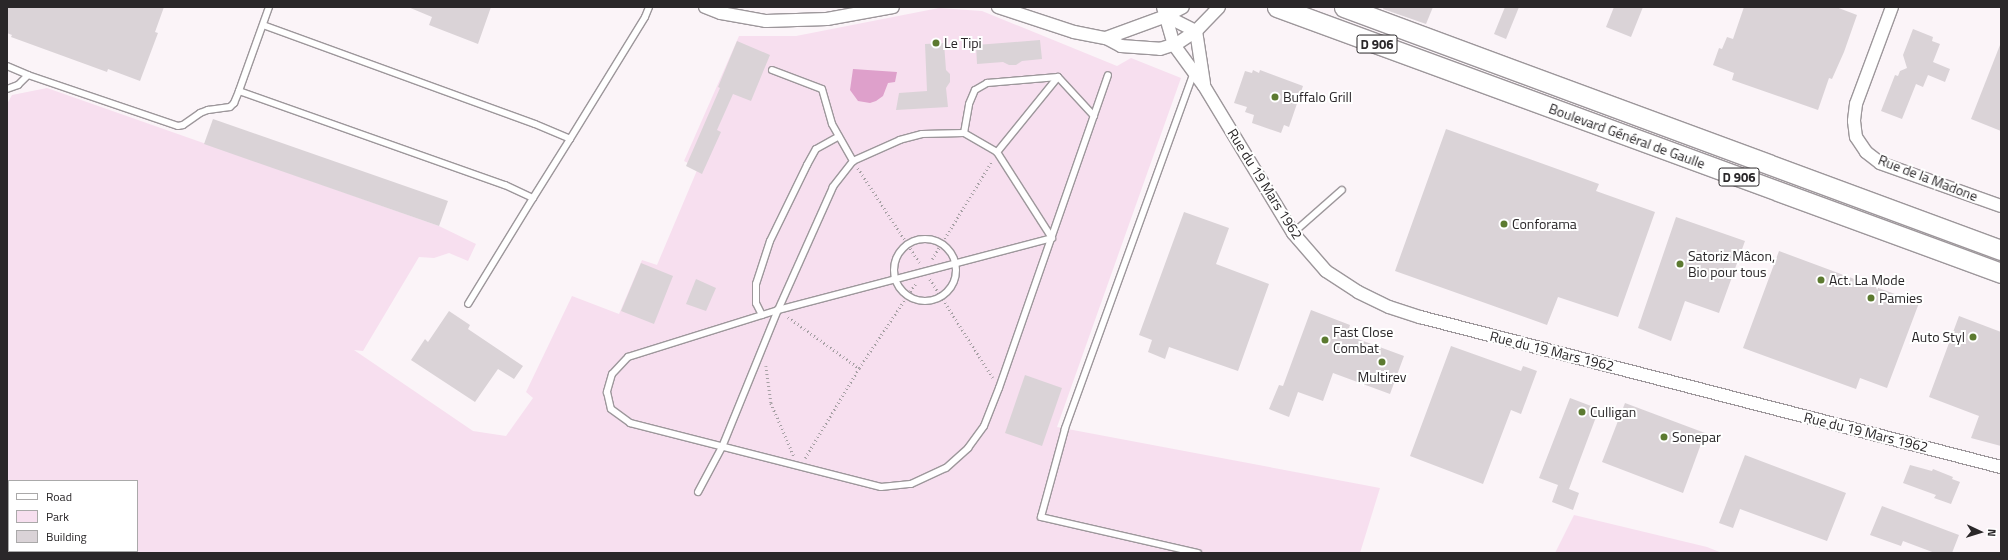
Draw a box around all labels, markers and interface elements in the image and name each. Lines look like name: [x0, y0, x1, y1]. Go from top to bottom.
road number: D 906: [1356, 33, 1398, 55]
place label: Le Tipi: [944, 35, 982, 51]
marker: Le Tipi: [931, 38, 941, 48]
place label: Buffalo Grill: [1283, 89, 1352, 105]
marker: Buffalo Grill: [1270, 92, 1280, 102]
street label: Boulevard Général de Gaulle: [1547, 100, 1707, 172]
street label: Rue du 19 Mars 1962: [1224, 126, 1306, 242]
street label: Rue de la Madone: [1876, 151, 1980, 205]
road number: D 906: [1718, 166, 1760, 188]
place label: Conforama: [1512, 216, 1577, 232]
marker: Conforama: [1499, 219, 1509, 229]
place label: Satoriz Mâcon, Bio pour tous: [1688, 248, 1775, 280]
marker: Satoriz Mâcon, Bio pour tous: [1675, 259, 1685, 269]
place label: Act. La Mode: [1829, 272, 1905, 288]
marker: Act. La Mode: [1816, 275, 1826, 285]
place label: Pamies: [1879, 290, 1923, 306]
marker: Pamies: [1866, 293, 1876, 303]
place label: Fast Close Combat: [1333, 324, 1393, 356]
street label: Rue du 19 Mars 1962: [1488, 327, 1616, 375]
place label: Auto Styl: [1911, 329, 1965, 345]
marker: Auto Styl: [1968, 332, 1978, 342]
marker: Fast Close Combat: [1320, 335, 1330, 345]
marker: Multirev: [1377, 357, 1387, 367]
place label: Multirev: [1358, 369, 1406, 385]
place label: Culligan: [1590, 404, 1636, 420]
marker: Culligan: [1577, 407, 1587, 417]
street label: Rue du 19 Mars 1962: [1802, 408, 1930, 456]
place label: Sonepar: [1672, 429, 1721, 445]
marker: Sonepar: [1659, 432, 1669, 442]
legend: [8, 480, 138, 552]
text: Road: [46, 487, 72, 506]
text: Park: [46, 507, 69, 526]
north arrow: [1960, 512, 2000, 552]
text: Building: [46, 527, 87, 546]
text: N: [1984, 528, 2000, 537]

